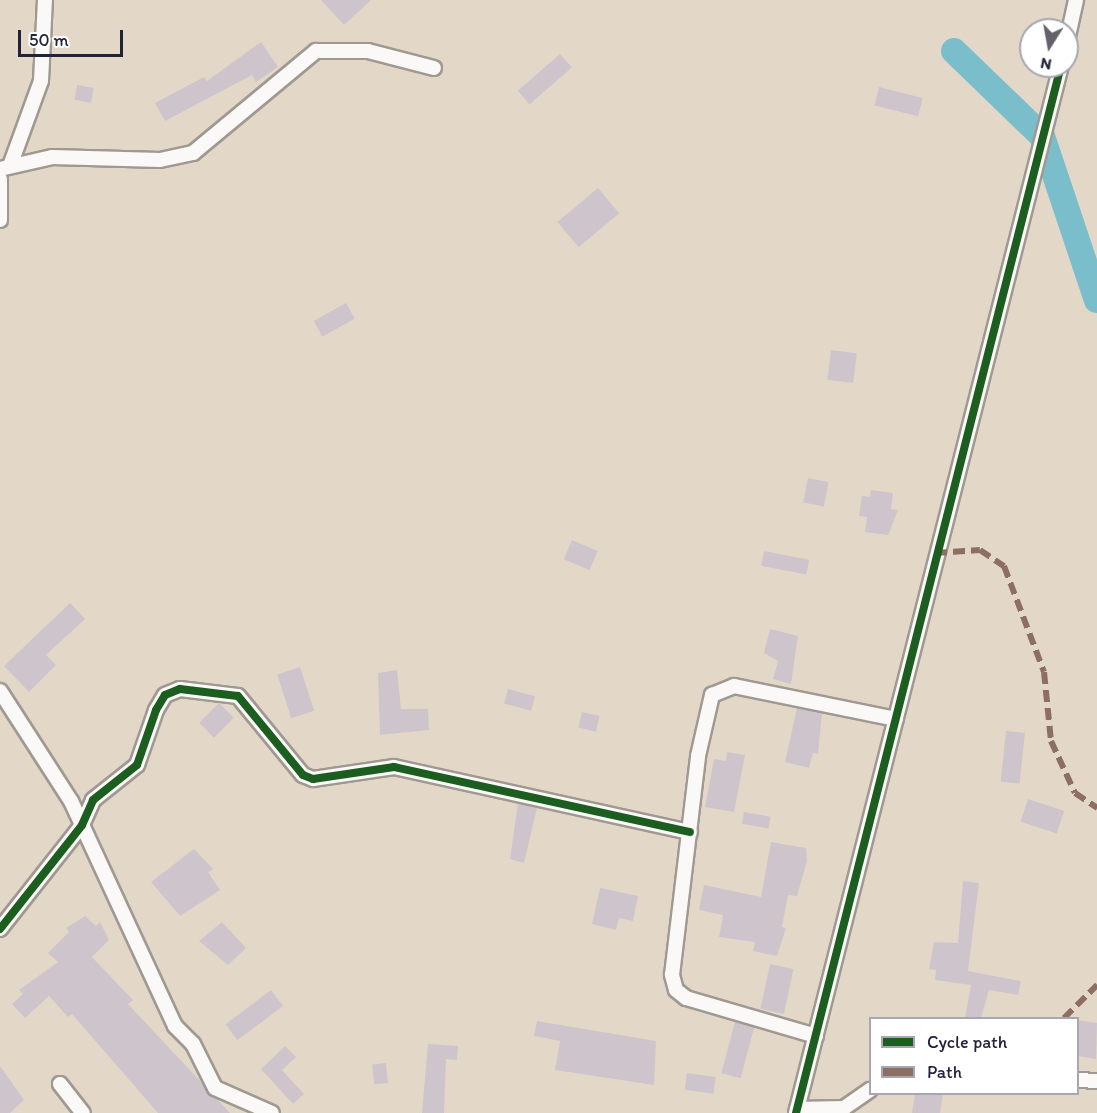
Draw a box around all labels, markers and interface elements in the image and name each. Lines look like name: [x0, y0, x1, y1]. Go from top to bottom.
scale bar: [21, 18, 126, 56]
north arrow: [1019, 18, 1079, 78]
text: 50 m: [29, 29, 69, 51]
text: N: [1039, 54, 1053, 75]
legend: [869, 1017, 1079, 1095]
text: Cycle path: [927, 1031, 1007, 1053]
text: Path: [927, 1061, 962, 1083]

